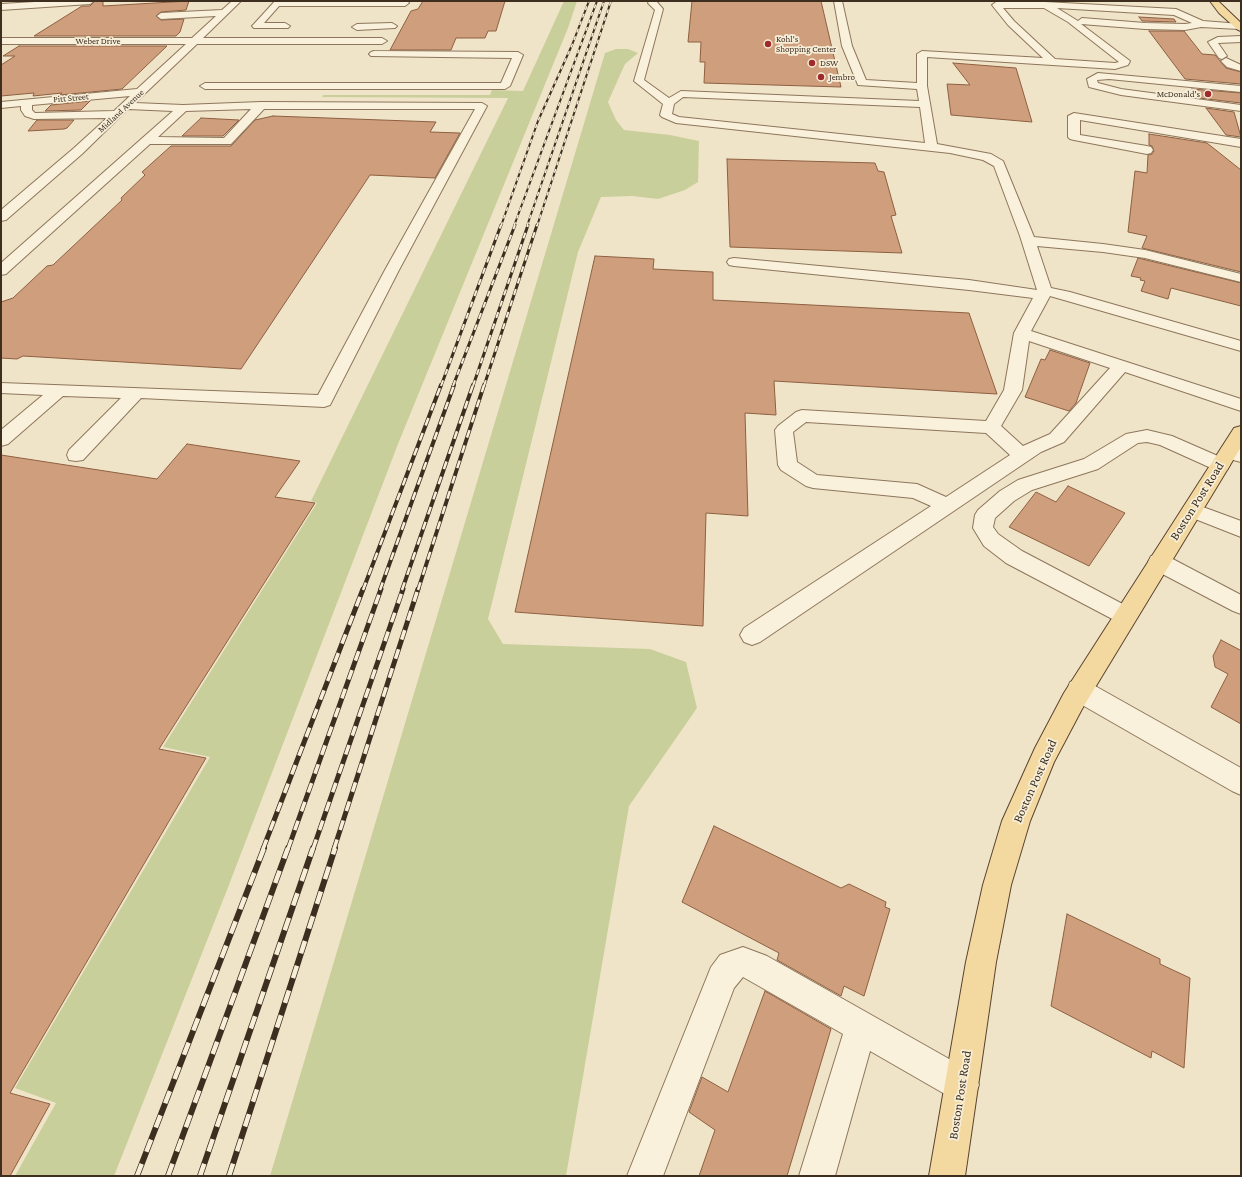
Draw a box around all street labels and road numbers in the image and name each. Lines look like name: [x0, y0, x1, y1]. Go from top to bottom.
street label: Weber Drive: [76, 36, 120, 46]
street label: Midland Avenue: [96, 87, 146, 135]
street label: Pitt Street: [53, 91, 89, 105]
street label: Boston Post Road: [1167, 459, 1227, 543]
street label: Boston Post Road: [1010, 737, 1060, 825]
street label: Boston Post Road: [945, 1049, 975, 1141]

